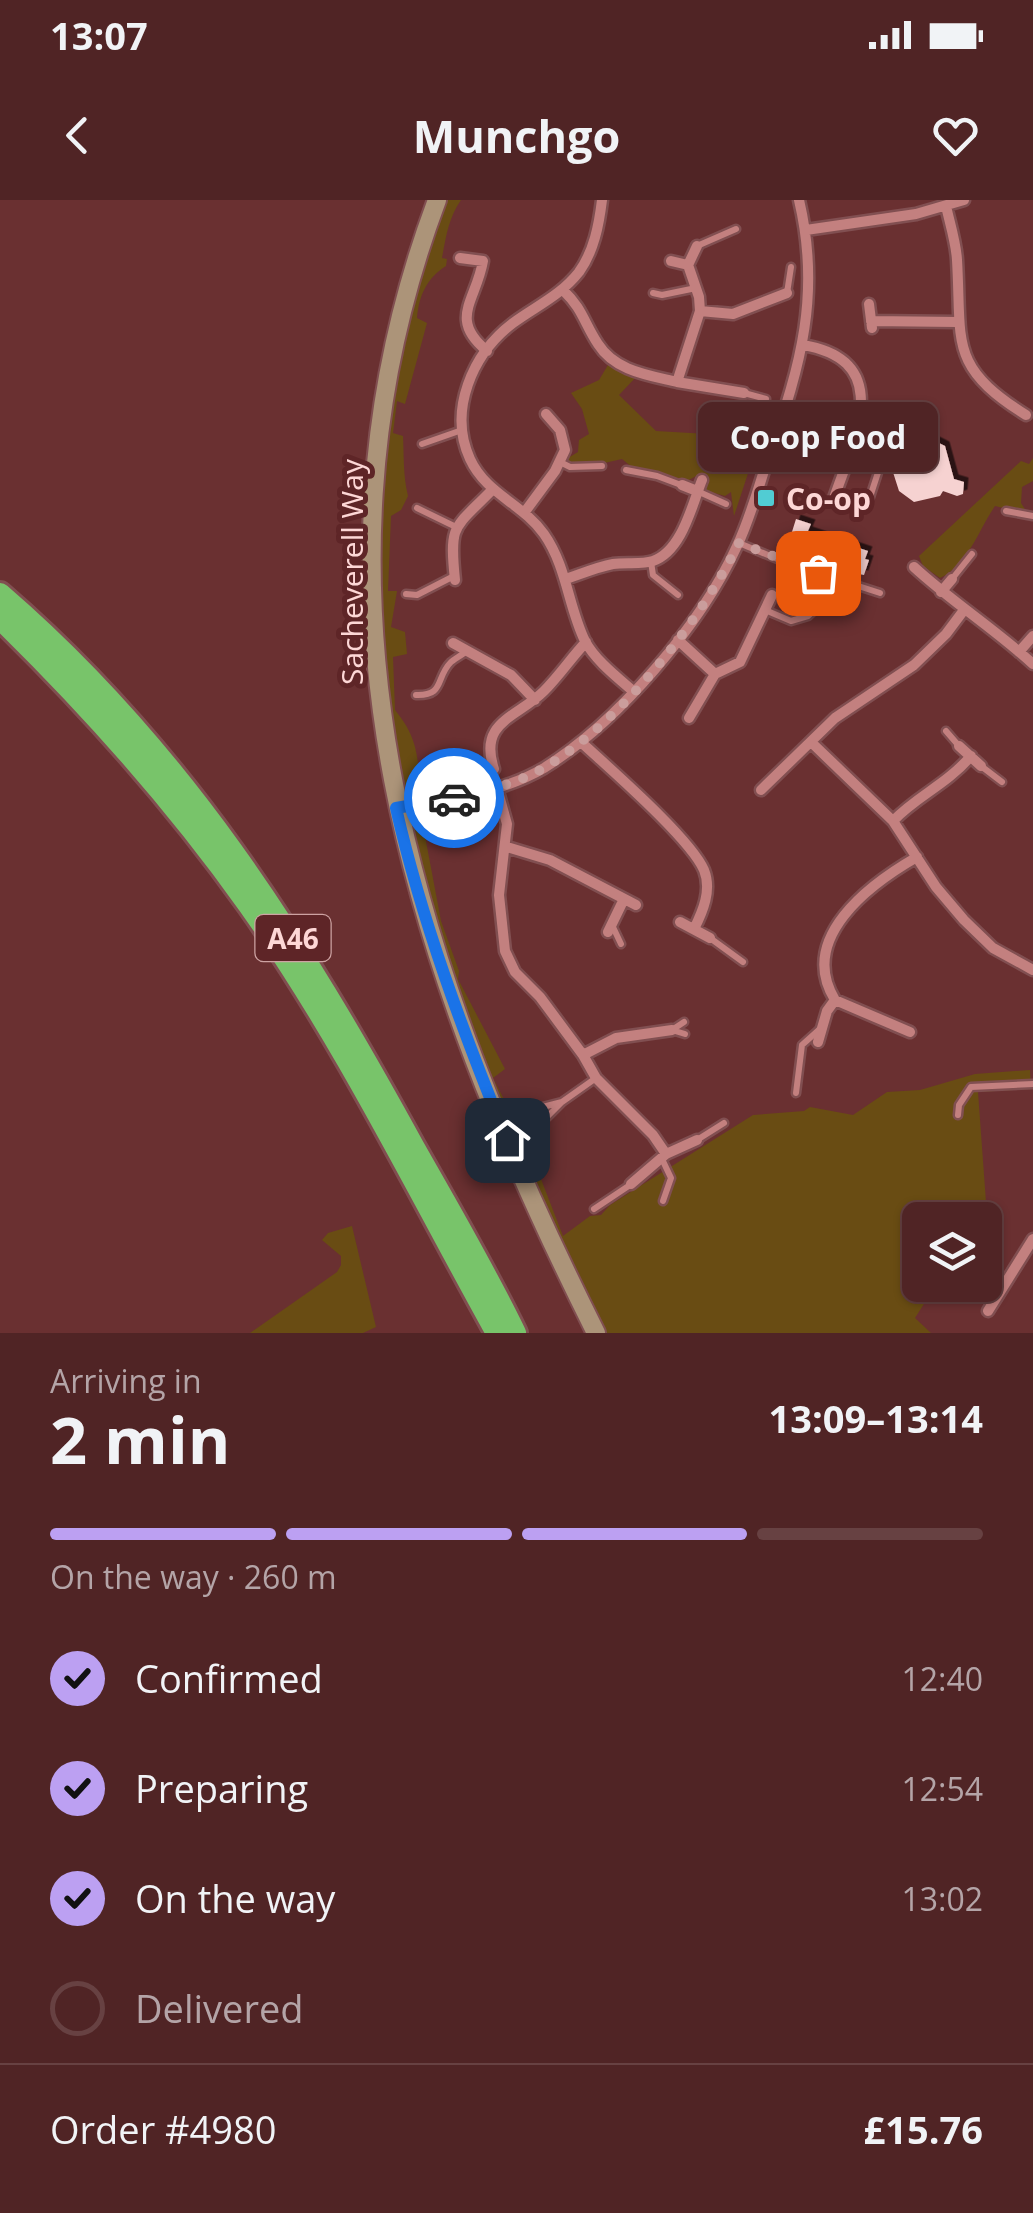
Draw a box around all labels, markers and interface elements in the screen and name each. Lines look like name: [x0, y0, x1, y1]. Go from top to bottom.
text: 13:07: [50, 9, 148, 61]
text: Munchgo: [413, 105, 620, 166]
icon: back: [50, 108, 105, 163]
icon: heart: [928, 108, 983, 163]
callout: Co-op Food: [698, 403, 938, 473]
text: Co-op Food: [730, 415, 906, 458]
street label: Sacheverell Way: [331, 458, 372, 685]
place label: Co-op: [786, 478, 871, 519]
marker: Co-op: [755, 487, 777, 509]
pin: [776, 531, 861, 616]
icon: bag: [791, 546, 846, 601]
courier: [404, 748, 504, 848]
icon: car: [427, 771, 482, 826]
road number: A46: [256, 915, 330, 961]
pin: [465, 1098, 550, 1183]
icon: home: [480, 1113, 535, 1168]
map controls: [902, 1202, 1002, 1302]
button: layers: [902, 1202, 1002, 1302]
text: Arriving in: [50, 1359, 202, 1402]
text: 13:09–13:14: [769, 1392, 983, 1444]
text: 2 min: [50, 1395, 230, 1483]
text: On the way · 260 m: [50, 1555, 337, 1598]
icon: check: [50, 1651, 105, 1706]
text: Confirmed: [135, 1652, 323, 1704]
text: 12:40: [901, 1657, 983, 1700]
icon: check: [50, 1761, 105, 1816]
text: Preparing: [135, 1762, 308, 1814]
text: 12:54: [901, 1767, 983, 1810]
icon: check: [50, 1871, 105, 1926]
text: On the way: [135, 1872, 335, 1924]
text: 13:02: [901, 1877, 983, 1920]
text: Delivered: [135, 1982, 304, 2034]
text: Order #4980: [50, 2103, 277, 2155]
text: £15.76: [864, 2103, 983, 2155]

